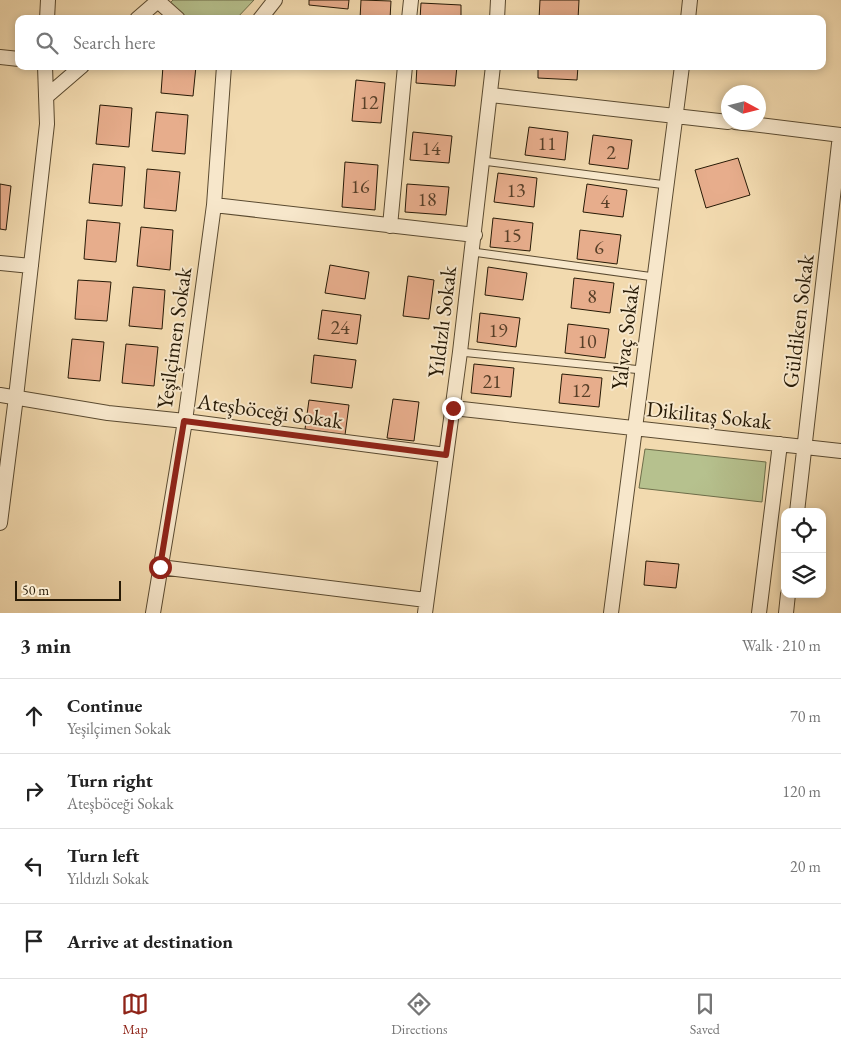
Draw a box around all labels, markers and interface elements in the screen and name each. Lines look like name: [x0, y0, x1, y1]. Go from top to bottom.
search box: [15, 15, 826, 70]
icon: search: [33, 29, 61, 57]
text: Search here: [73, 30, 155, 55]
north arrow: [721, 85, 766, 130]
house number: 12: [359, 89, 379, 115]
house number: 11: [537, 130, 557, 156]
house number: 14: [421, 135, 441, 161]
house number: 2: [606, 139, 616, 165]
house number: 16: [350, 173, 370, 199]
house number: 13: [506, 177, 526, 203]
house number: 18: [417, 186, 437, 212]
house number: 4: [600, 188, 610, 214]
house number: 15: [502, 222, 522, 248]
house number: 6: [594, 234, 604, 260]
street label: Güldiken Sokak: [775, 252, 821, 390]
street label: Yeşilçimen Sokak: [150, 264, 198, 411]
street label: Yıldızlı Sokak: [421, 264, 463, 380]
street label: Yalvaç Sokak: [604, 282, 646, 391]
house number: 8: [587, 283, 597, 309]
house number: 24: [330, 314, 350, 340]
house number: 19: [488, 317, 508, 343]
house number: 10: [577, 328, 597, 354]
house number: 21: [482, 368, 502, 394]
house number: 12: [571, 377, 591, 403]
street label: Ateşböceği Sokak: [194, 386, 345, 436]
street label: Dikilitaş Sokak: [645, 394, 774, 436]
route end: [442, 397, 465, 420]
map controls: [781, 508, 826, 598]
button: locate: [781, 508, 826, 553]
button: layers: [781, 553, 826, 598]
route start: [149, 556, 172, 579]
scale bar: [15, 578, 121, 601]
text: 50 m: [22, 581, 49, 599]
text: 3 min: [20, 632, 71, 659]
text: Walk · 210 m: [742, 635, 821, 656]
text: Continue: [67, 693, 142, 718]
icon: ahead: [20, 702, 48, 730]
text: 70 m: [790, 706, 821, 727]
text: Yeşilçimen Sokak: [67, 718, 171, 739]
text: Turn right: [67, 768, 153, 793]
icon: right: [20, 777, 48, 805]
text: 120 m: [782, 781, 821, 802]
text: Ateşböceği Sokak: [67, 793, 174, 814]
text: Turn left: [67, 843, 139, 868]
icon: left: [20, 852, 48, 880]
text: 20 m: [790, 856, 821, 877]
text: Yıldızlı Sokak: [67, 868, 149, 889]
icon: arrive: [20, 927, 48, 955]
text: Arrive at destination: [67, 929, 233, 954]
tab: Map: [121, 990, 149, 1038]
tab: Directions: [391, 990, 448, 1038]
tab: Saved: [690, 990, 720, 1038]

